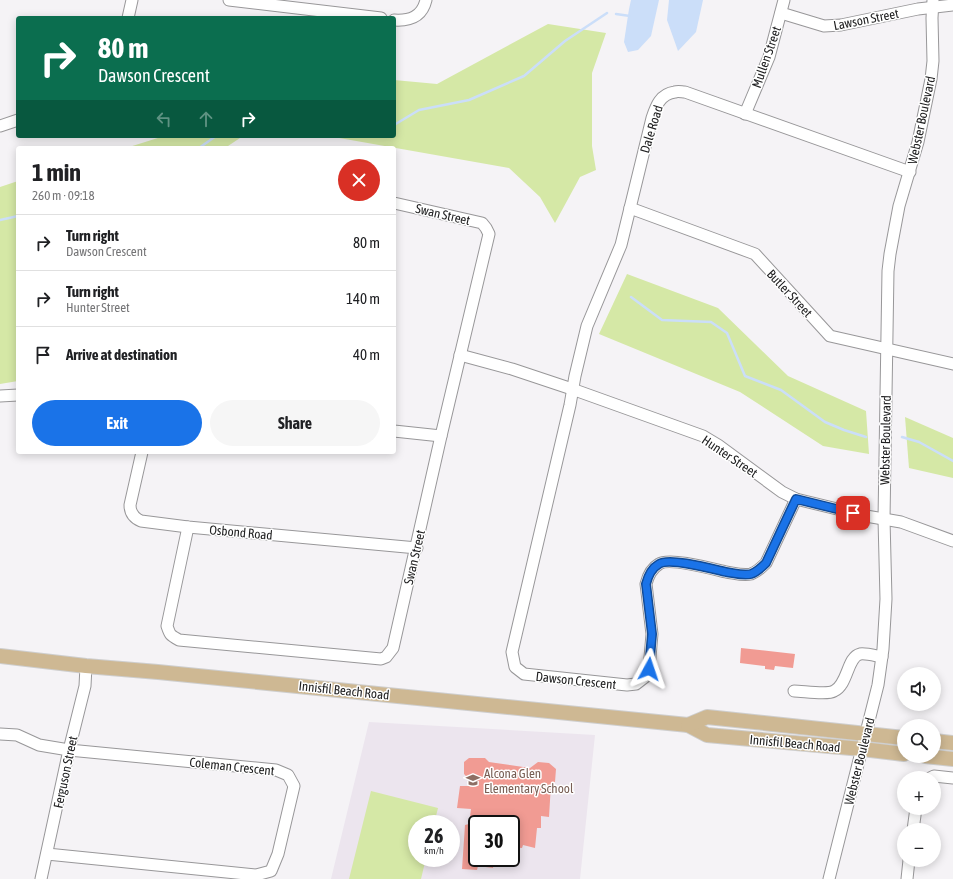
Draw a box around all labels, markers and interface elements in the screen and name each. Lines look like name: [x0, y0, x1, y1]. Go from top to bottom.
street label: Lawson Street: [832, 6, 900, 33]
street label: Mullen Street: [749, 24, 784, 90]
icon: right: [32, 32, 84, 84]
text: 80 m: [98, 32, 148, 64]
text: Dawson Crescent: [98, 65, 210, 86]
street label: Webster Boulevard: [905, 75, 938, 166]
street label: Dale Road: [637, 103, 666, 155]
icon: left: [153, 108, 175, 130]
icon: ahead: [195, 108, 217, 130]
icon: right: [237, 108, 259, 130]
text: 1 min: [32, 159, 81, 186]
button: close: [338, 159, 380, 201]
text: 260 m · 09:18: [32, 188, 95, 203]
street label: Swan Street: [414, 201, 472, 228]
text: Turn right: [66, 227, 119, 244]
icon: right: [32, 232, 54, 254]
text: 80 m: [353, 234, 380, 251]
text: Dawson Crescent: [66, 244, 147, 259]
street label: Butler Street: [764, 266, 816, 320]
text: Turn right: [66, 283, 119, 300]
icon: right: [32, 288, 54, 310]
text: 140 m: [346, 290, 380, 307]
text: Hunter Street: [66, 300, 130, 315]
icon: arrive: [32, 344, 54, 366]
text: Arrive at destination: [66, 346, 177, 363]
text: 40 m: [353, 346, 380, 363]
street label: Webster Boulevard: [877, 395, 894, 485]
button: Exit: [32, 400, 202, 446]
button: Share: [210, 400, 380, 446]
street label: Hunter Street: [699, 432, 761, 481]
pin: [836, 496, 870, 530]
icon: arrive: [842, 502, 864, 524]
street label: Osbond Road: [209, 522, 273, 543]
street label: Swan Street: [401, 528, 428, 586]
position arrow: [628, 648, 670, 690]
map controls: [897, 667, 941, 867]
button: sound: [897, 667, 941, 711]
street label: Dawson Crescent: [535, 669, 617, 692]
street label: Innisfil Beach Road: [298, 678, 390, 703]
street label: Webster Boulevard: [841, 716, 878, 806]
button: search: [897, 719, 941, 763]
street label: Innisfil Beach Road: [749, 732, 841, 755]
street label: Ferguson Street: [51, 734, 81, 810]
street label: Coleman Crescent: [189, 755, 276, 778]
place label: Alcona Glen Elementary School: [484, 766, 574, 796]
button: +: [897, 771, 941, 815]
school or university icon: Alcona Glen Elementary School: [465, 772, 481, 788]
speed limit sign: 30: [468, 815, 520, 867]
button: −: [897, 823, 941, 867]
text: 26: [425, 824, 443, 847]
text: km/h: [424, 845, 444, 856]

